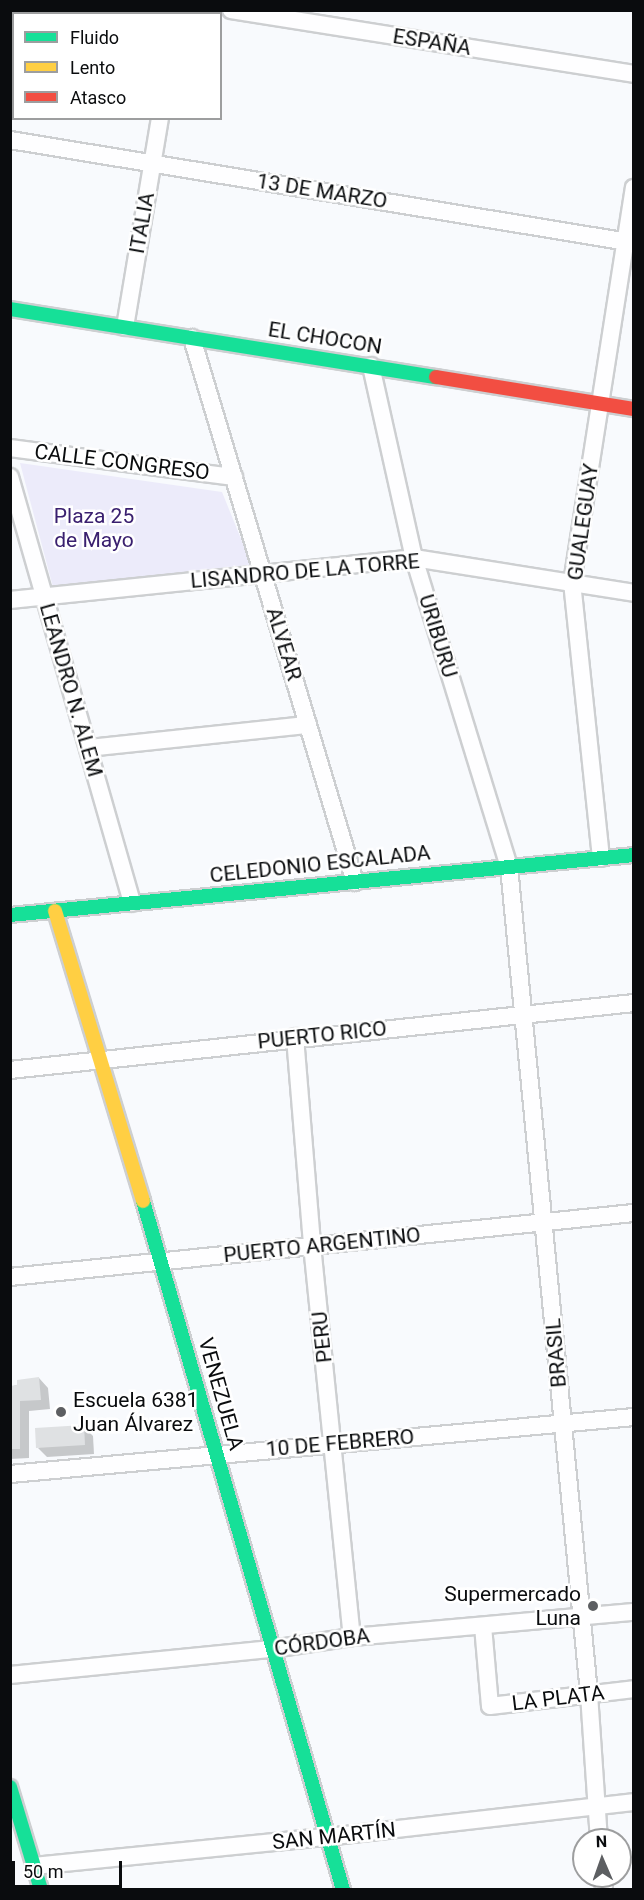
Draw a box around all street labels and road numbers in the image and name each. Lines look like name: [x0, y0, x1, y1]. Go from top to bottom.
street label: ESPAÑA: [391, 23, 473, 61]
street label: 13 DE MARZO: [255, 168, 389, 214]
street label: ITALIA: [124, 190, 160, 256]
street label: EL CHOCON: [266, 317, 384, 359]
street label: CALLE CONGRESO: [33, 439, 211, 485]
street label: GUALEGUAY: [562, 462, 604, 582]
street label: LISANDRO DE LA TORRE: [189, 548, 421, 594]
street label: URIBURU: [413, 591, 463, 681]
street label: LEANDRO N. ALEM: [34, 600, 108, 780]
street label: ALVEAR: [261, 604, 307, 684]
street label: CELEDONIO ESCALADA: [208, 840, 432, 888]
street label: PUERTO RICO: [256, 1016, 388, 1054]
street label: PUERTO ARGENTINO: [222, 1222, 422, 1268]
street label: PERU: [307, 1310, 337, 1364]
street label: BRASIL: [540, 1317, 572, 1389]
street label: VENEZUELA: [193, 1335, 249, 1453]
street label: 10 DE FEBRERO: [265, 1424, 415, 1462]
street label: CÓRDOBA: [273, 1623, 371, 1661]
street label: LA PLATA: [510, 1680, 606, 1716]
street label: SAN MARTÍN: [271, 1817, 397, 1855]

